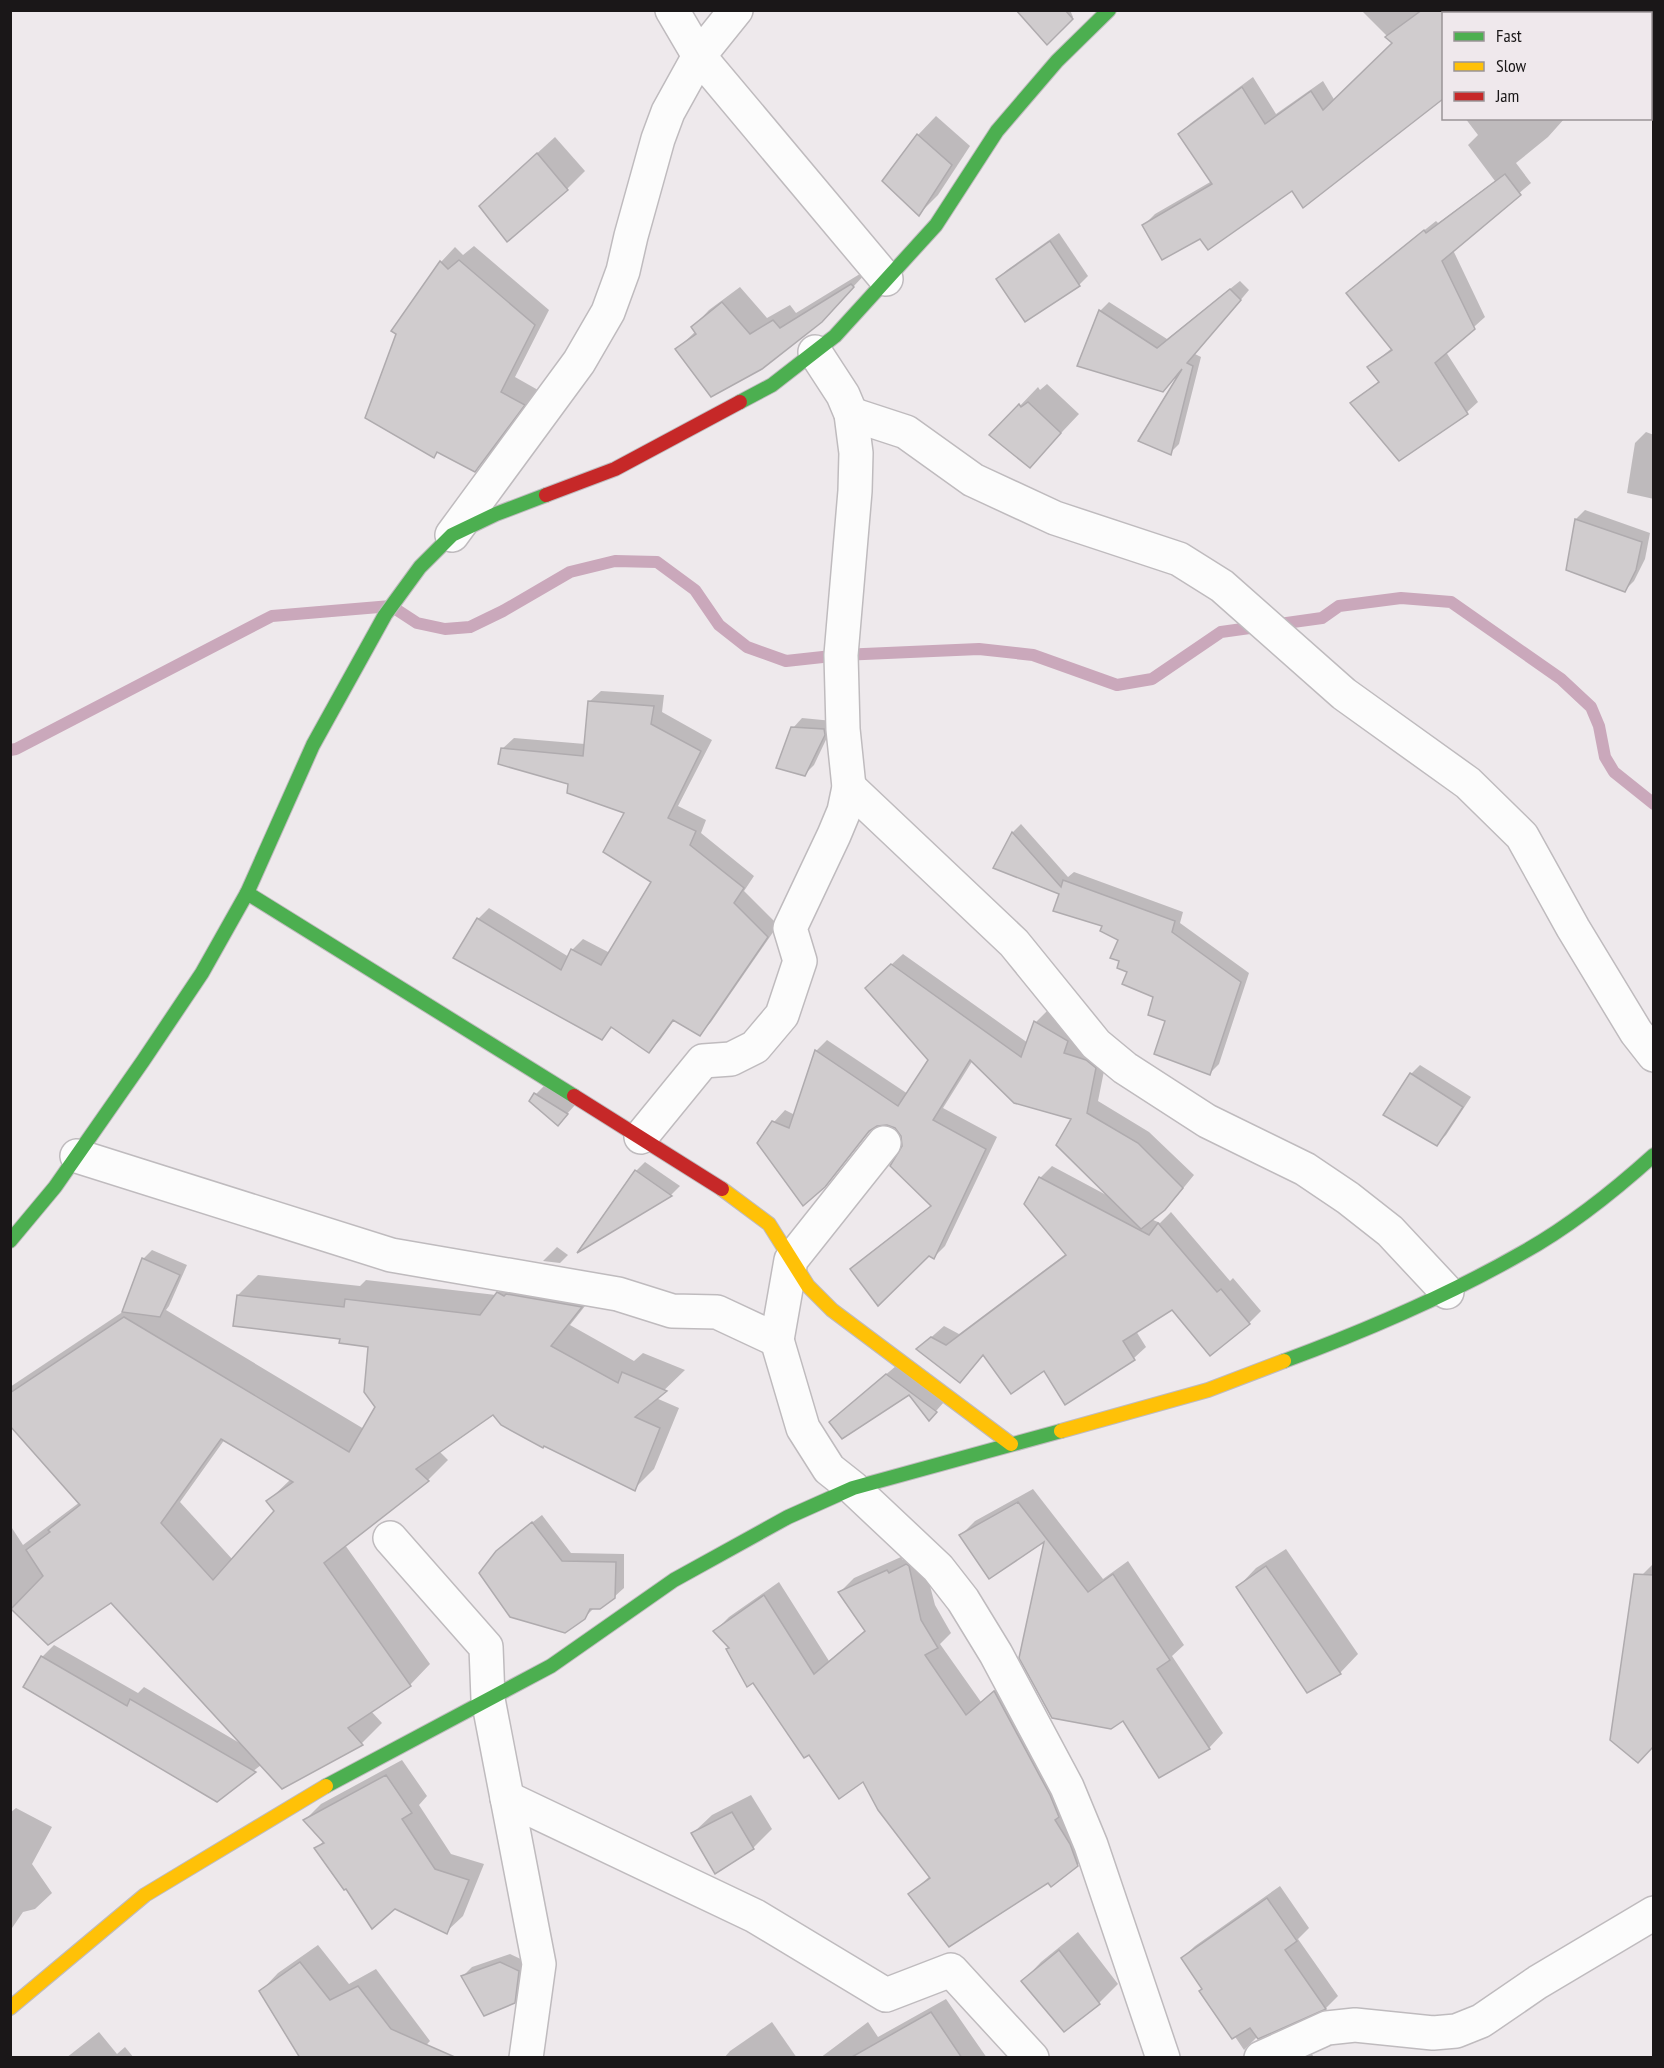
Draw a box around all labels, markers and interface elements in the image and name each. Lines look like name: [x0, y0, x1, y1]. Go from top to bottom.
legend: [1442, 12, 1652, 120]
text: Fast: [1496, 24, 1522, 47]
text: Slow: [1496, 54, 1527, 77]
text: Jam: [1495, 84, 1519, 107]

